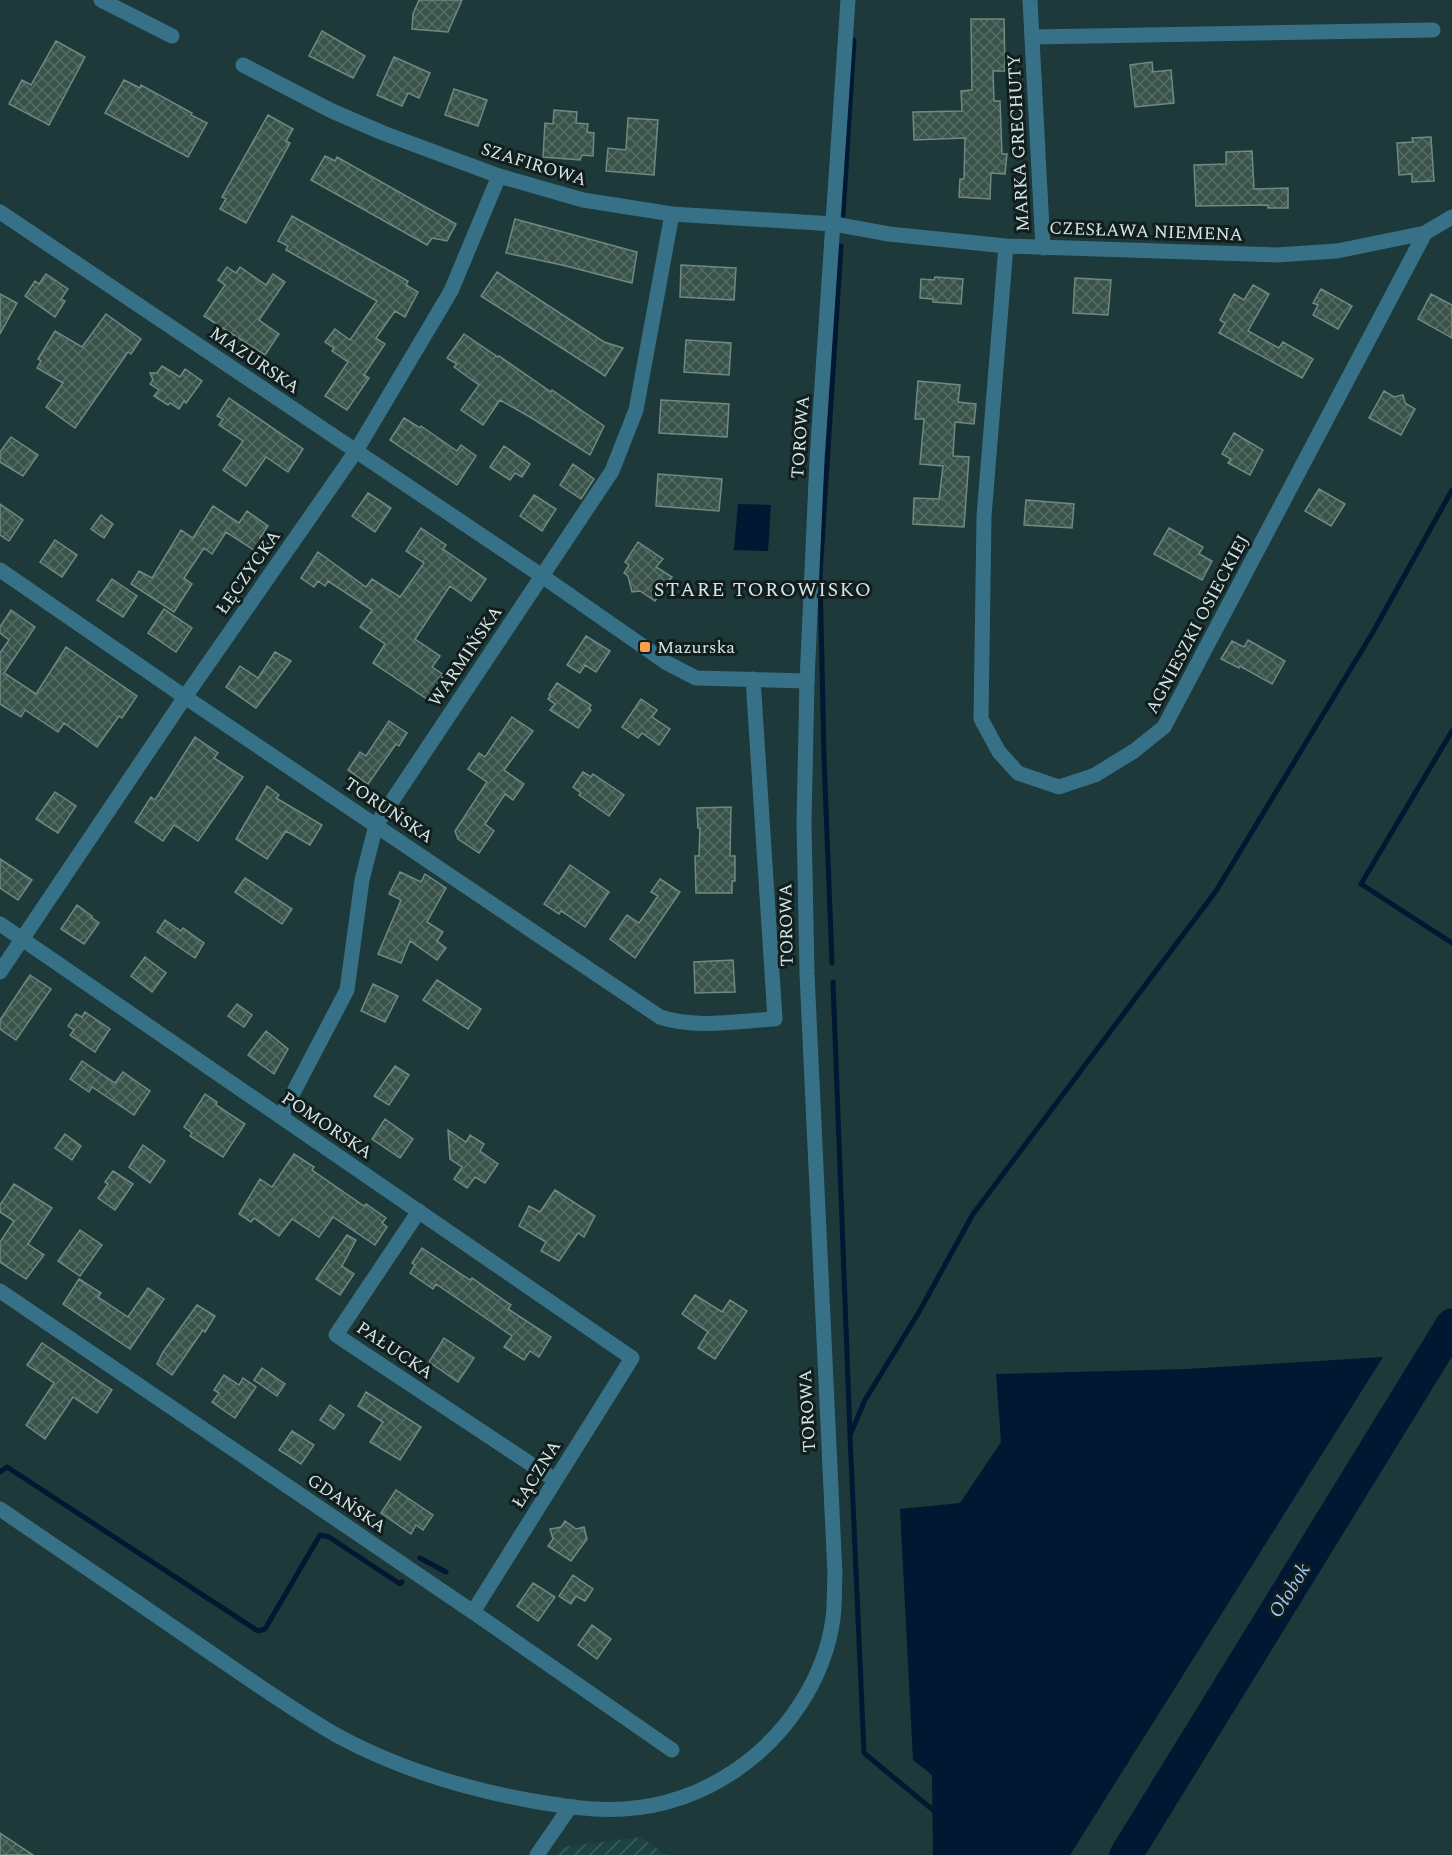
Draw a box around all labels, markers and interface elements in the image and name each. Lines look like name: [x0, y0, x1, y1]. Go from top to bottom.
street label: MARKA GRECHUTY: [1000, 53, 1037, 232]
street label: SZAFIROWA: [478, 136, 590, 193]
street label: CZESŁAWA NIEMENA: [1049, 215, 1243, 248]
street label: MAZURSKA: [204, 320, 305, 401]
street label: TOROWA: [784, 395, 817, 479]
street label: ŁĘCZYCKA: [209, 524, 288, 620]
street label: AGNIESZKI OSIECKIEJ: [1139, 530, 1256, 719]
district label: STARE TOROWISKO: [654, 575, 872, 605]
street label: WARMIŃSKA: [422, 600, 509, 712]
place label: Mazurska: [657, 634, 735, 661]
marker: Mazurska: [638, 640, 652, 654]
street label: TORUŃSKA: [339, 771, 439, 850]
street label: TOROWA: [772, 883, 801, 967]
street label: POMORSKA: [276, 1085, 378, 1166]
street label: PAŁUCKA: [351, 1315, 439, 1386]
street label: TOROWA: [792, 1369, 823, 1453]
street label: ŁĄCZNA: [505, 1435, 568, 1514]
street label: GDAŃSKA: [302, 1467, 392, 1540]
water label: Ołobok: [1261, 1557, 1319, 1624]

